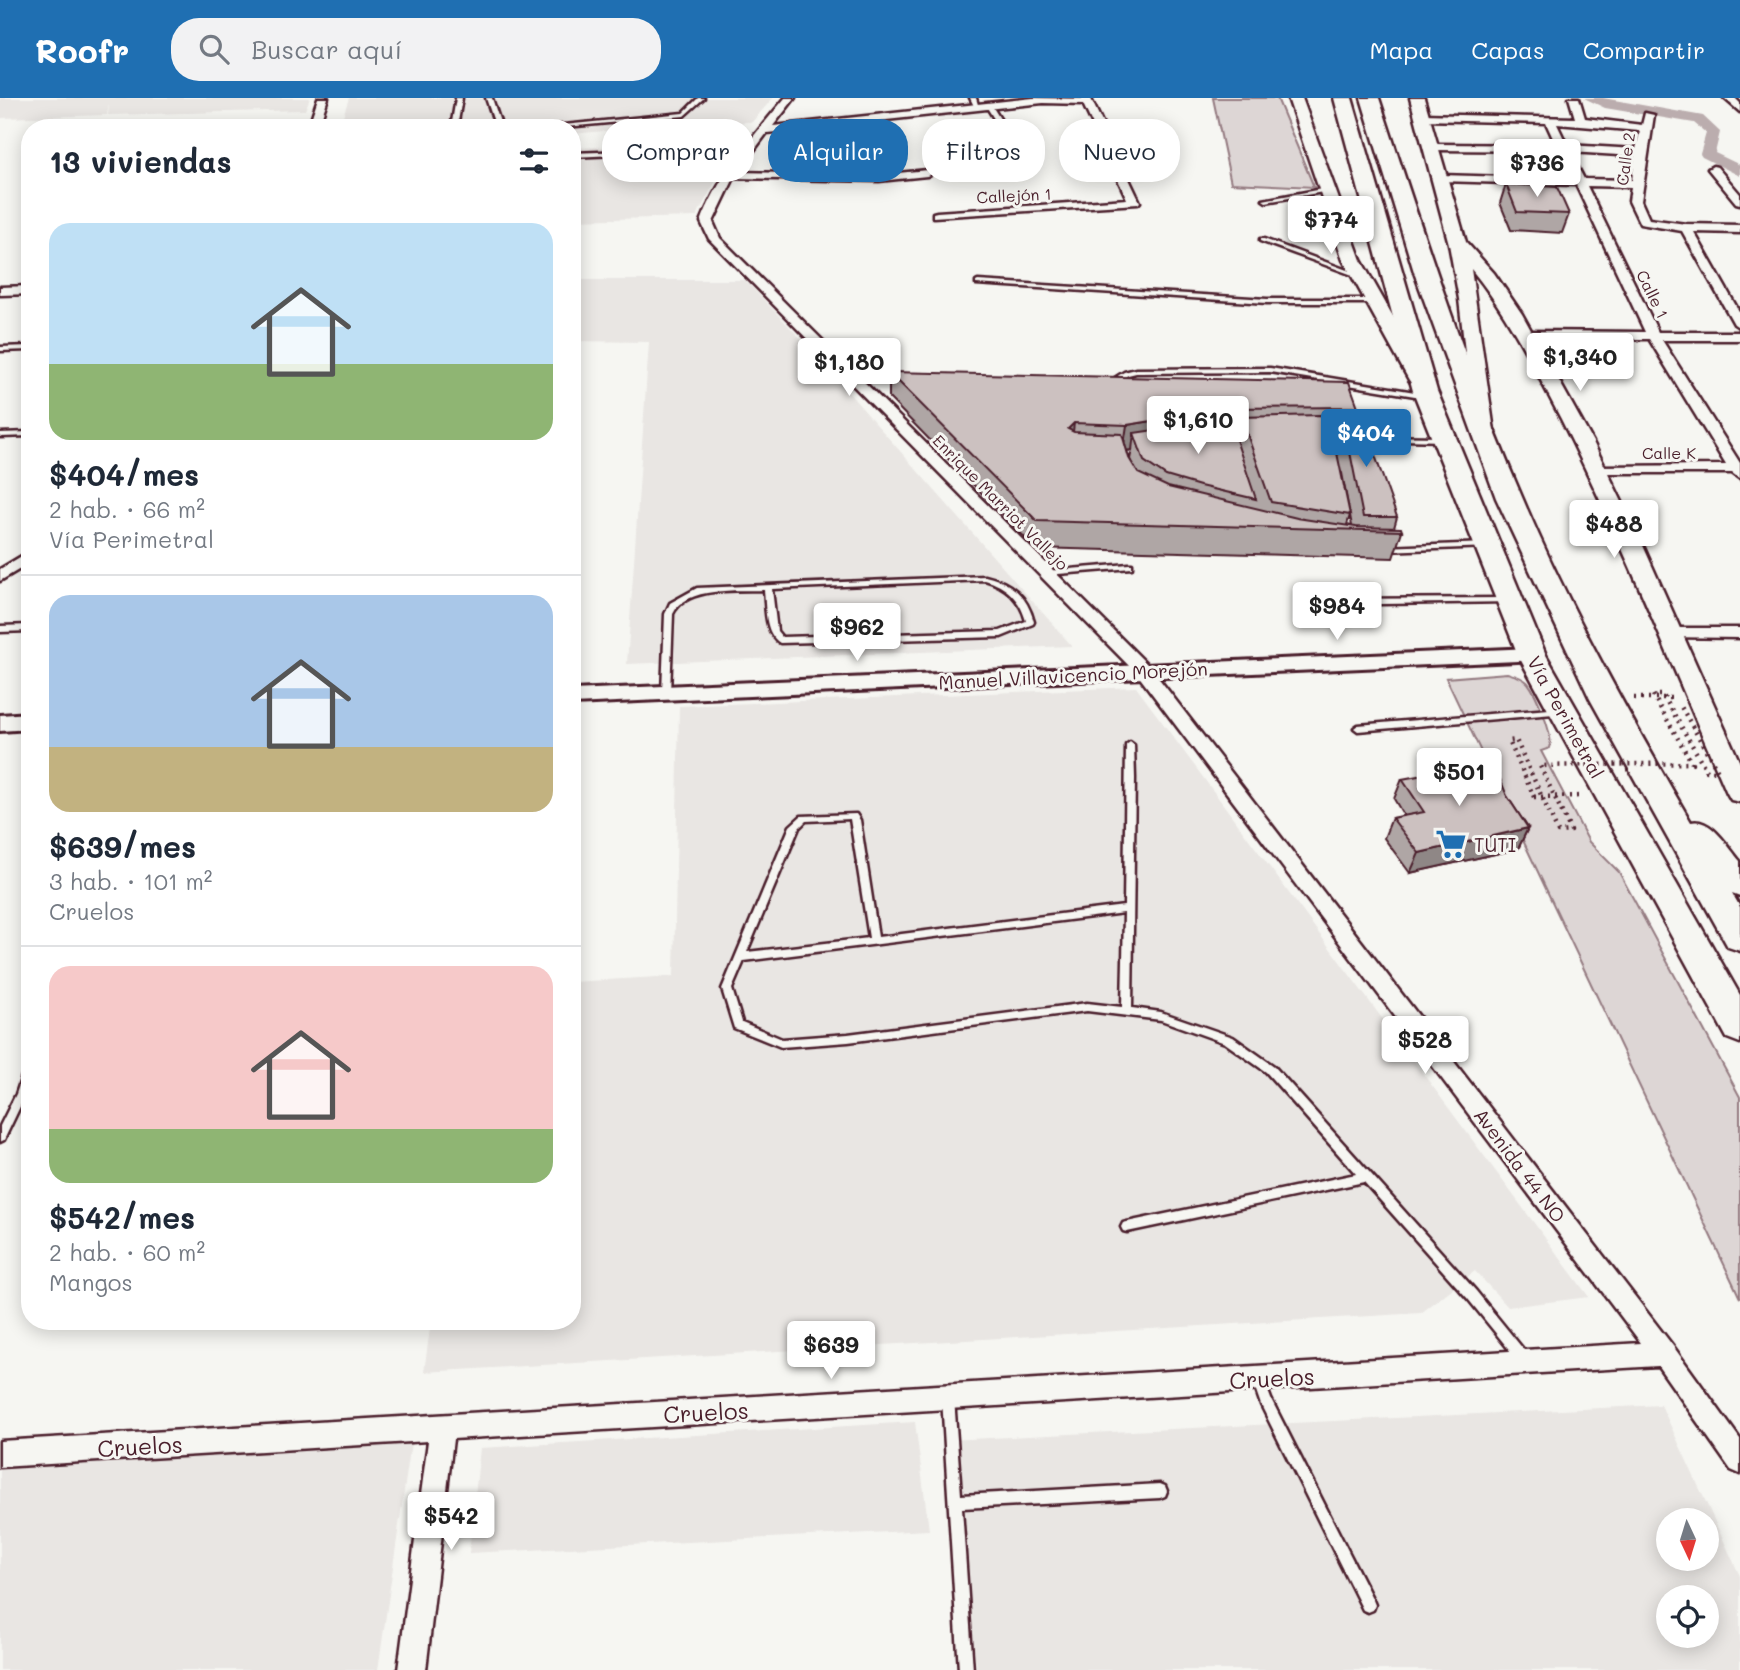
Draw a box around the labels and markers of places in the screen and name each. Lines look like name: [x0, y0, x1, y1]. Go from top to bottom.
pin: $736: [1496, 140, 1578, 199]
pin: $774: [1290, 197, 1372, 256]
pin: $1,340: [1523, 334, 1637, 393]
pin: $1,180: [792, 338, 906, 398]
pin: $1,610: [1141, 396, 1255, 456]
pin: $404: [1325, 410, 1407, 469]
pin: $488: [1573, 500, 1655, 560]
pin: $984: [1296, 582, 1378, 642]
pin: $962: [816, 603, 898, 663]
pin: $501: [1418, 748, 1500, 808]
supermarket icon: TUTI: [1434, 827, 1468, 861]
place label: TUTI: [1474, 832, 1516, 857]
pin: $528: [1384, 1016, 1466, 1076]
pin: $639: [790, 1322, 872, 1381]
pin: $542: [410, 1492, 492, 1552]

